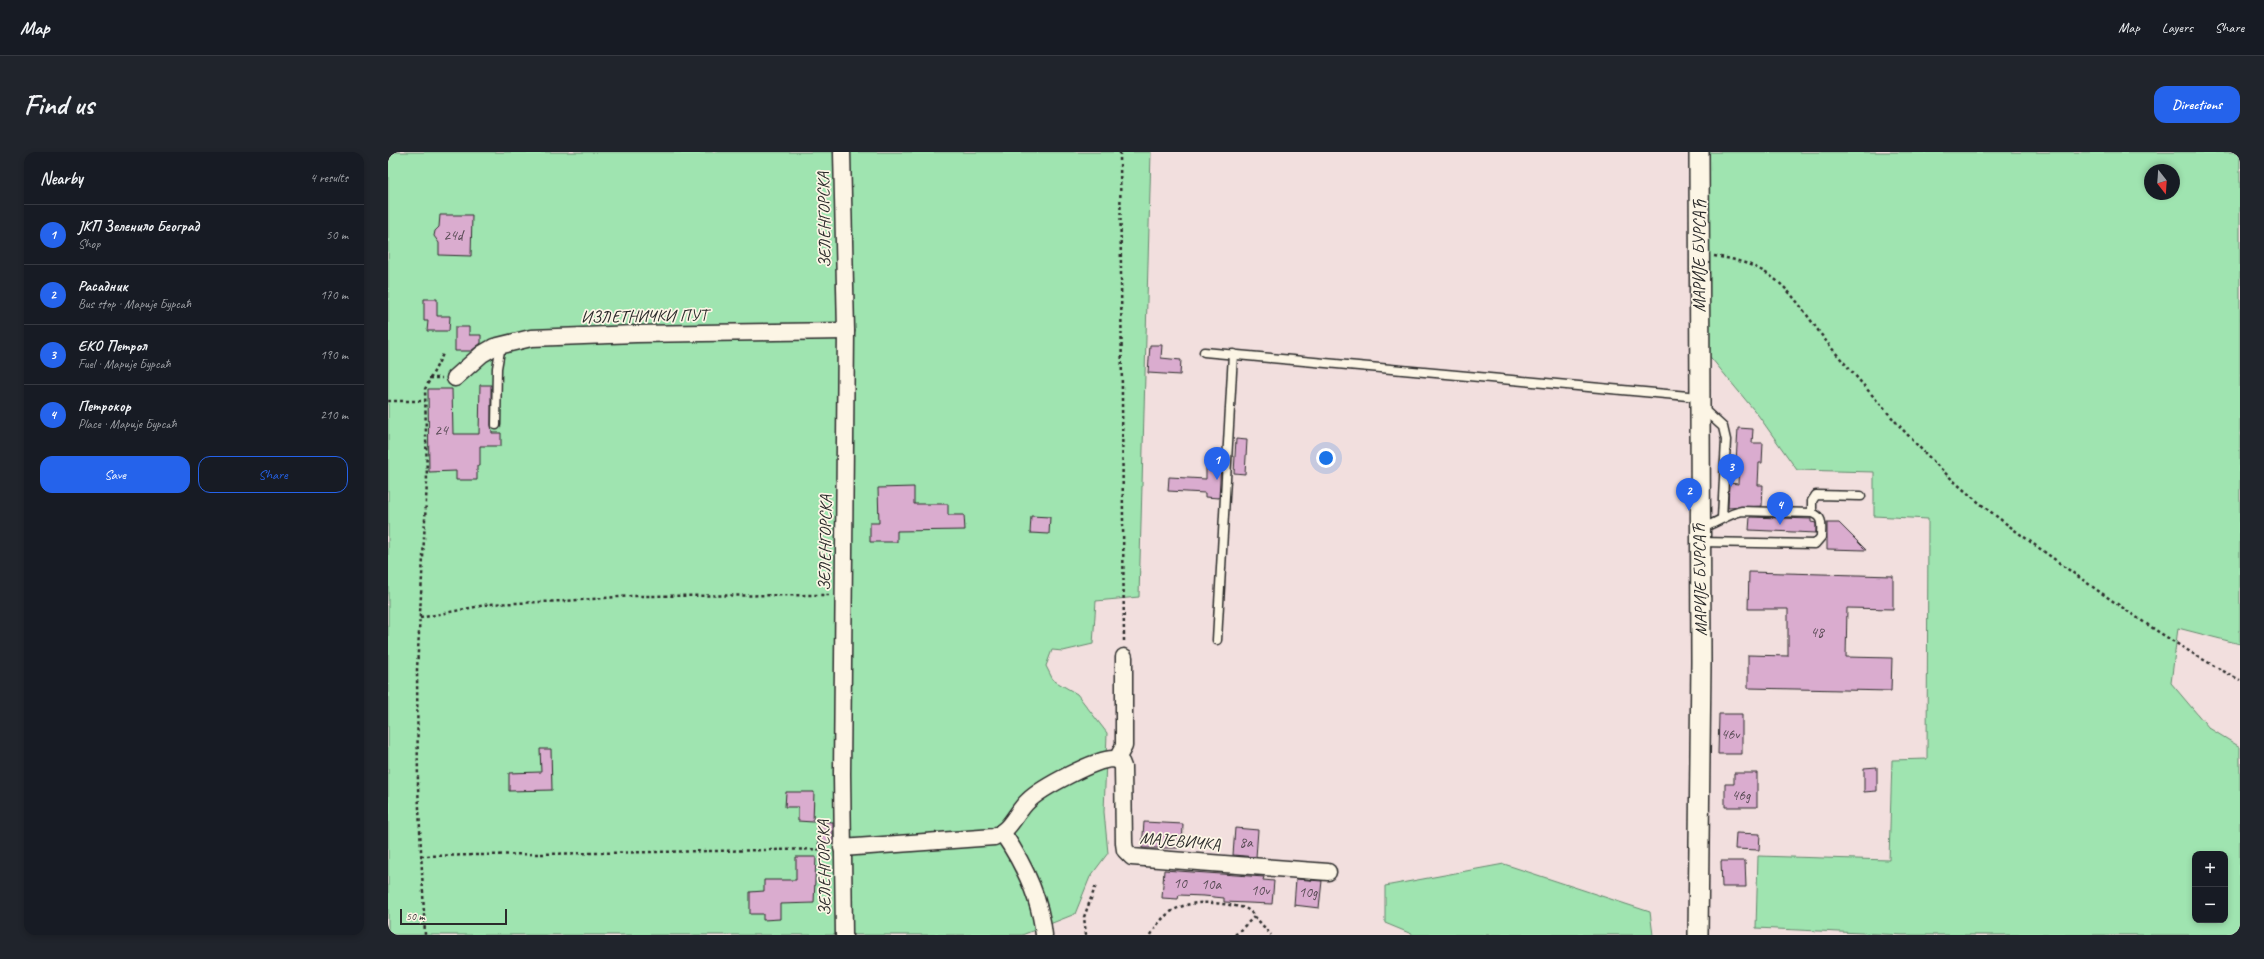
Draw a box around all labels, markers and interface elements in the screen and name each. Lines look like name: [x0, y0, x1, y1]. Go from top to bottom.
text: Map: [20, 16, 50, 40]
text: Map: [2118, 19, 2140, 36]
text: Layers: [2162, 19, 2193, 36]
text: Share: [2215, 19, 2244, 36]
button: Directions: [2154, 86, 2240, 123]
text: Find us: [24, 87, 94, 122]
north arrow: [2144, 164, 2180, 200]
text: Nearby: [40, 168, 83, 189]
text: 4 results: [310, 170, 348, 186]
street label: ЗЕЛЕНГОРСКА: [813, 170, 835, 268]
street label: МАРИЈЕ БУРСАЋ: [1689, 198, 1710, 312]
text: ЈКП Зеленило Београд: [78, 217, 199, 236]
house number: 24d: [443, 226, 465, 245]
text: 1: [50, 227, 56, 243]
text: 50 m: [326, 227, 348, 243]
text: Shop: [78, 236, 100, 252]
text: Расадник: [78, 277, 127, 296]
text: 2: [50, 287, 56, 303]
text: 170 m: [320, 287, 348, 303]
text: Bus stop · Марије Бурсаћ: [78, 296, 191, 312]
street label: ИЗЛЕТНИЧКИ ПУТ: [581, 304, 711, 328]
text: ЕКО Петрол: [78, 337, 147, 356]
text: 3: [50, 347, 56, 363]
text: 190 m: [320, 347, 348, 363]
text: Fuel · Марије Бурсаћ: [78, 356, 170, 372]
text: Петрокор: [78, 397, 130, 416]
text: 4: [50, 407, 56, 423]
text: 210 m: [320, 407, 348, 423]
text: Place · Марије Бурсаћ: [78, 416, 176, 432]
house number: 24: [434, 421, 449, 440]
pin: 1: [1204, 447, 1230, 480]
your location: [1316, 448, 1336, 468]
pin: 3: [1718, 454, 1744, 487]
button: Save: [40, 456, 190, 493]
button: Share: [198, 456, 348, 493]
pin: 2: [1676, 478, 1702, 511]
pin: 4: [1767, 492, 1793, 525]
street label: ЗЕЛЕНГОРСКА: [814, 493, 836, 591]
street label: МАРИЈЕ БУРСАЋ: [1688, 522, 1711, 636]
house number: 48: [1810, 623, 1825, 642]
house number: 46v: [1721, 725, 1741, 744]
house number: 46g: [1732, 786, 1751, 805]
street label: ЗЕЛЕНГОРСКА: [813, 818, 835, 916]
street label: МАЈЕВИЧКА: [1139, 827, 1221, 855]
house number: 8a: [1239, 833, 1254, 852]
map controls: [2192, 851, 2228, 923]
button: +: [2192, 851, 2228, 887]
house number: 10: [1173, 874, 1188, 893]
house number: 10a: [1201, 875, 1222, 894]
house number: 10v: [1251, 881, 1271, 900]
house number: 10g: [1299, 883, 1318, 902]
button: −: [2192, 887, 2228, 923]
scale bar: [400, 907, 507, 926]
text: 50 m: [406, 909, 425, 923]

